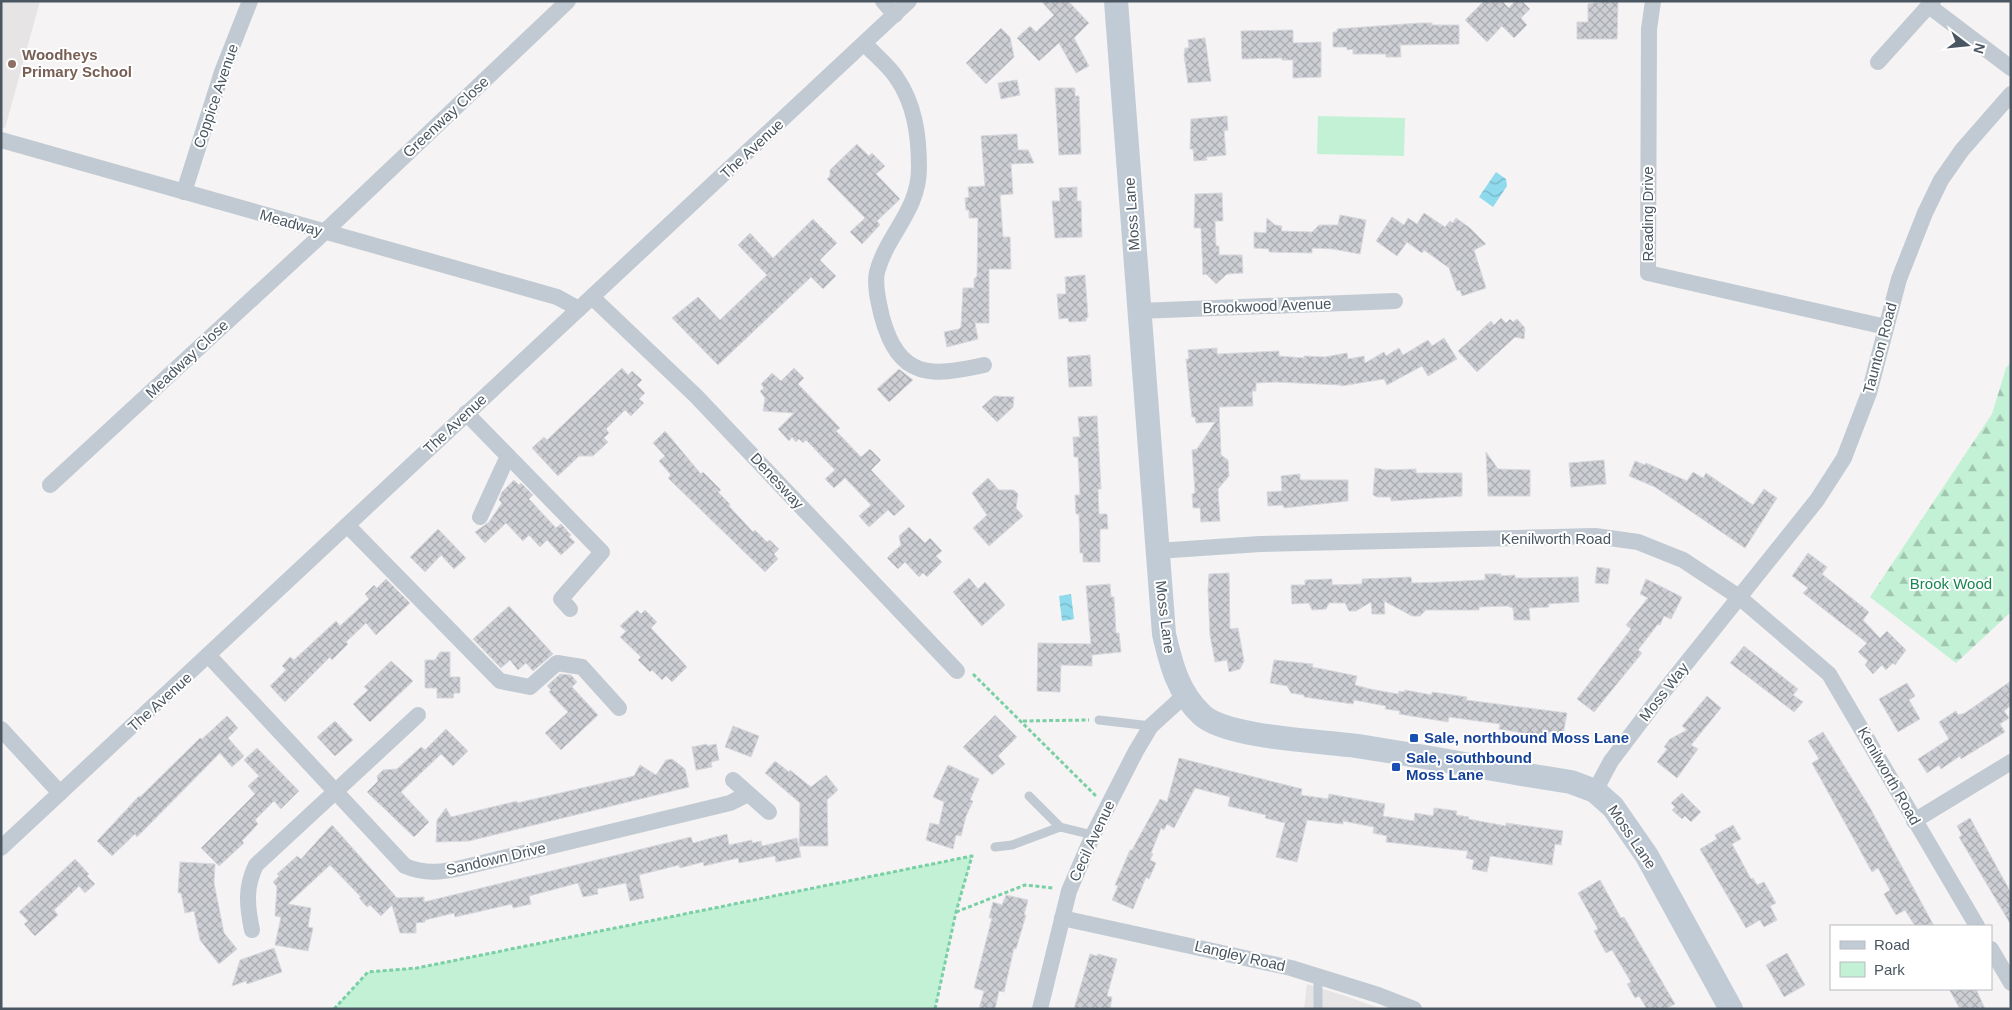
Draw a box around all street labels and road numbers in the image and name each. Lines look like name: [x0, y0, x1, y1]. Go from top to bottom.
street label: Coppice Avenue: [190, 42, 241, 150]
street label: Greenway Close: [399, 73, 492, 161]
street label: The Avenue: [717, 115, 787, 182]
street label: Reading Drive: [1639, 166, 1656, 262]
street label: Moss Lane: [1120, 177, 1143, 251]
street label: Meadway: [258, 206, 325, 240]
street label: Brookwood Avenue: [1202, 295, 1332, 316]
street label: Taunton Road: [1859, 301, 1900, 395]
street label: Meadway Close: [142, 316, 231, 401]
street label: The Avenue: [420, 390, 490, 457]
street label: Denesway: [747, 449, 808, 512]
street label: Kenilworth Road: [1501, 530, 1611, 547]
street label: Moss Lane: [1153, 579, 1178, 654]
street label: Moss Way: [1636, 659, 1692, 724]
street label: The Avenue: [124, 669, 195, 735]
street label: Kenilworth Road: [1855, 724, 1924, 828]
street label: Cecil Avenue: [1065, 798, 1118, 884]
street label: Moss Lane: [1605, 802, 1660, 872]
street label: Sandown Drive: [444, 839, 547, 878]
street label: Langley Road: [1193, 937, 1287, 974]

